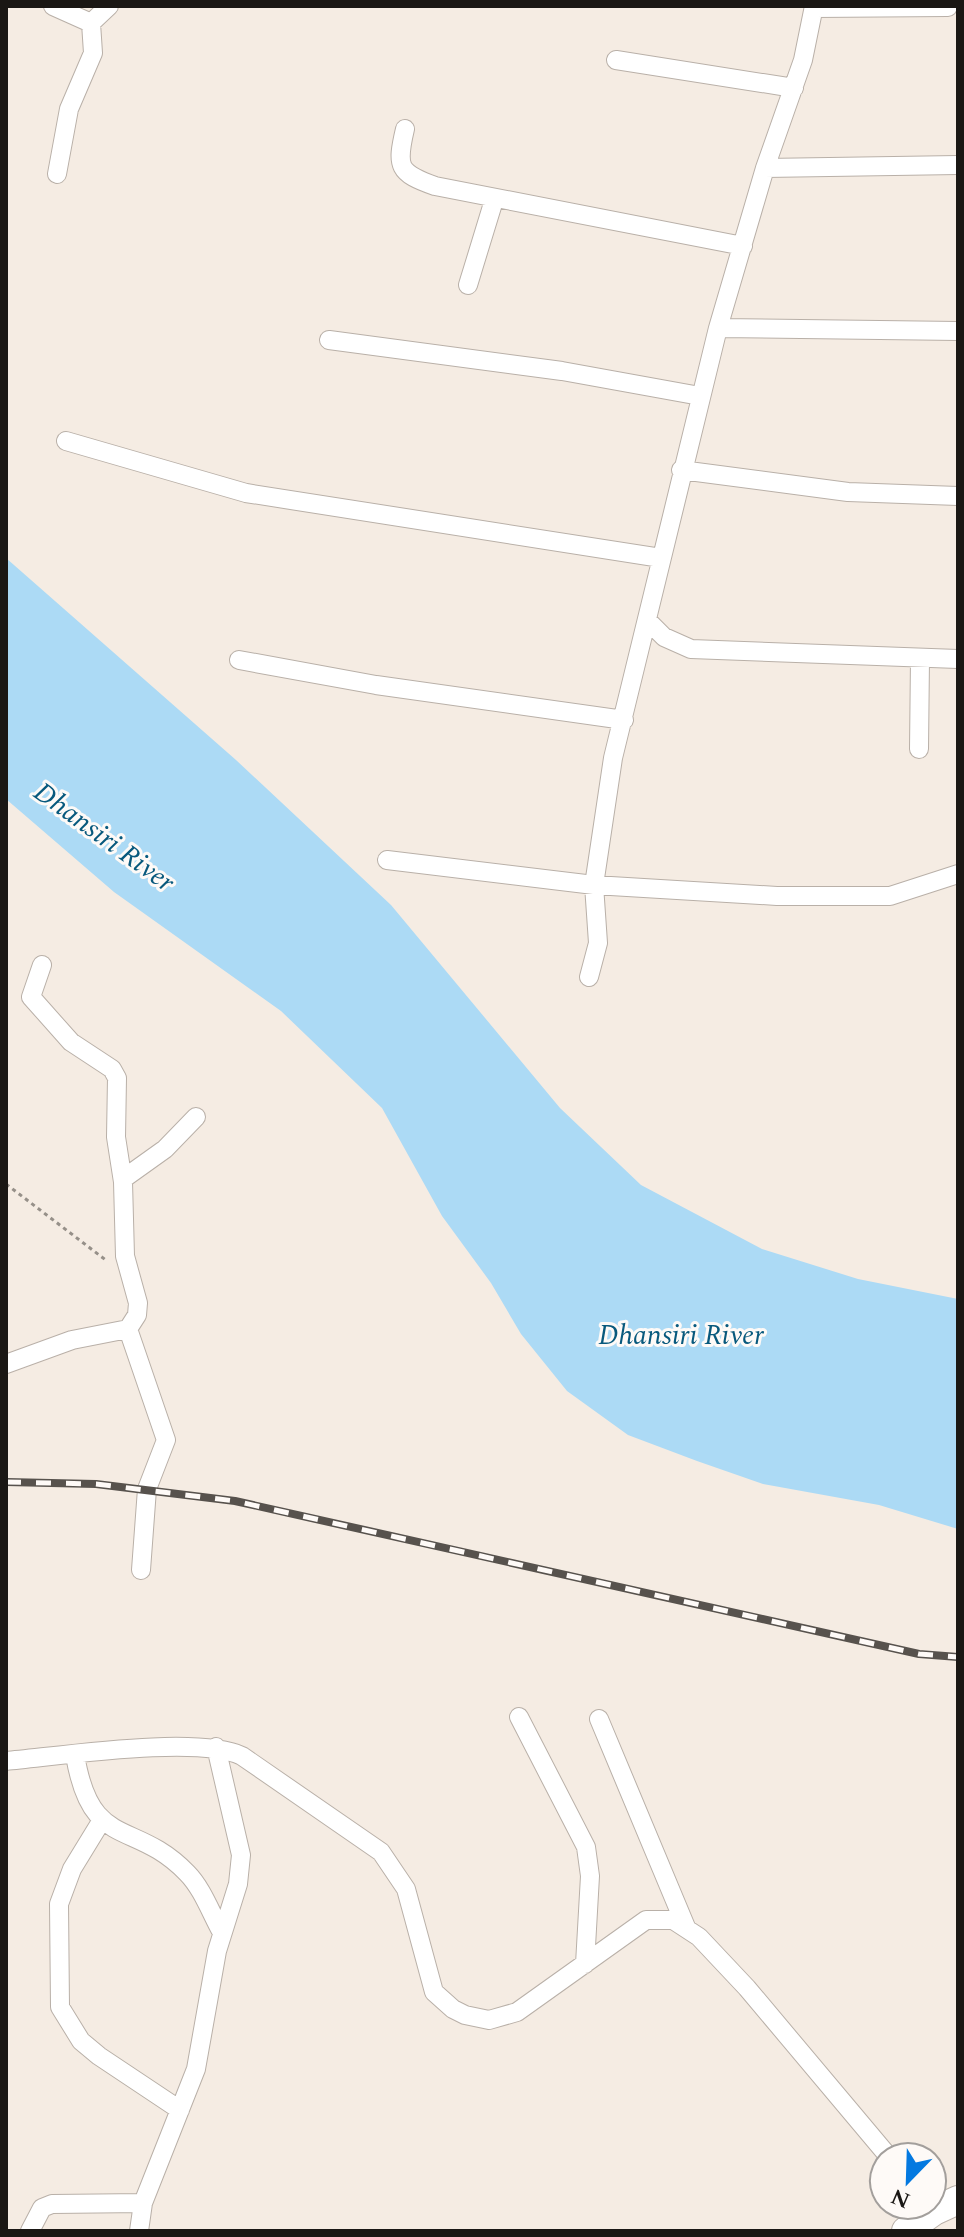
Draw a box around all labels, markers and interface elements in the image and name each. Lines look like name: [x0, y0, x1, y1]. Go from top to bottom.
water label: Dhansiri River: [24, 771, 184, 903]
water label: Dhansiri River: [598, 1314, 764, 1357]
north arrow: [868, 2141, 948, 2221]
text: N: [886, 2179, 915, 2217]

